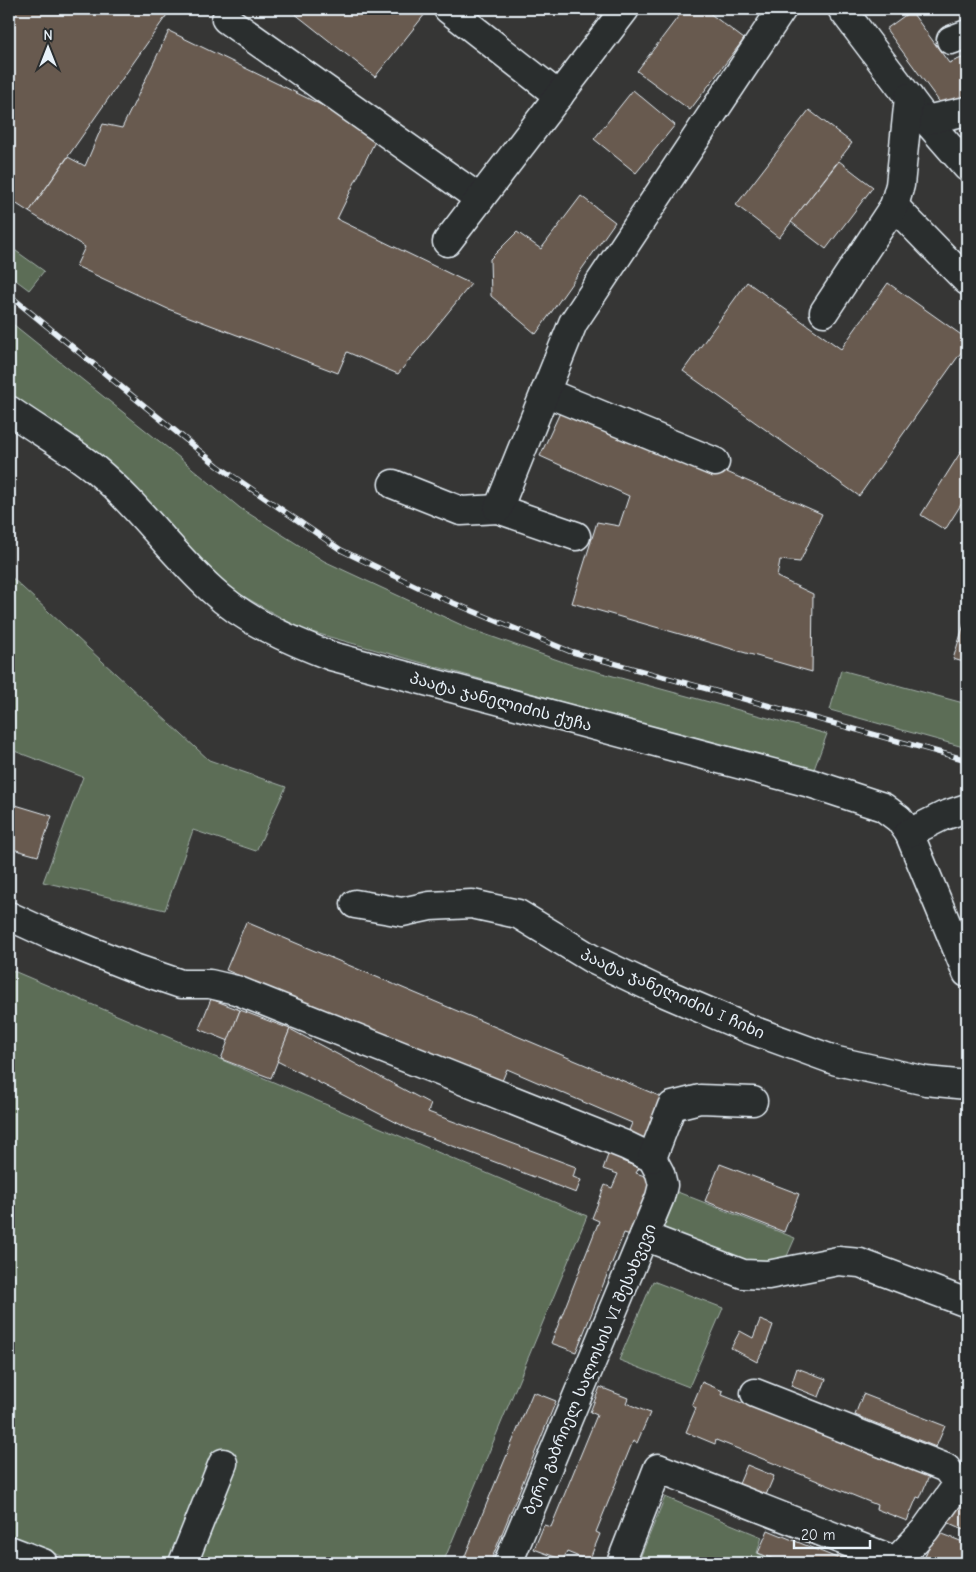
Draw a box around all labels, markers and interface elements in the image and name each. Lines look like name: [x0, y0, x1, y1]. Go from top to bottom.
north arrow: [22, 22, 72, 72]
text: N: [43, 27, 53, 44]
street label: პაატა ჯანელიძის ქუჩა: [407, 669, 594, 736]
street label: პაატა ჯანელიძის I ჩიხი: [577, 945, 767, 1044]
street label: ბერი გაბრიელ სალოსის VI შესახვევი: [520, 1221, 661, 1518]
scale bar: [794, 1517, 870, 1549]
text: 20 m: [801, 1526, 835, 1544]

